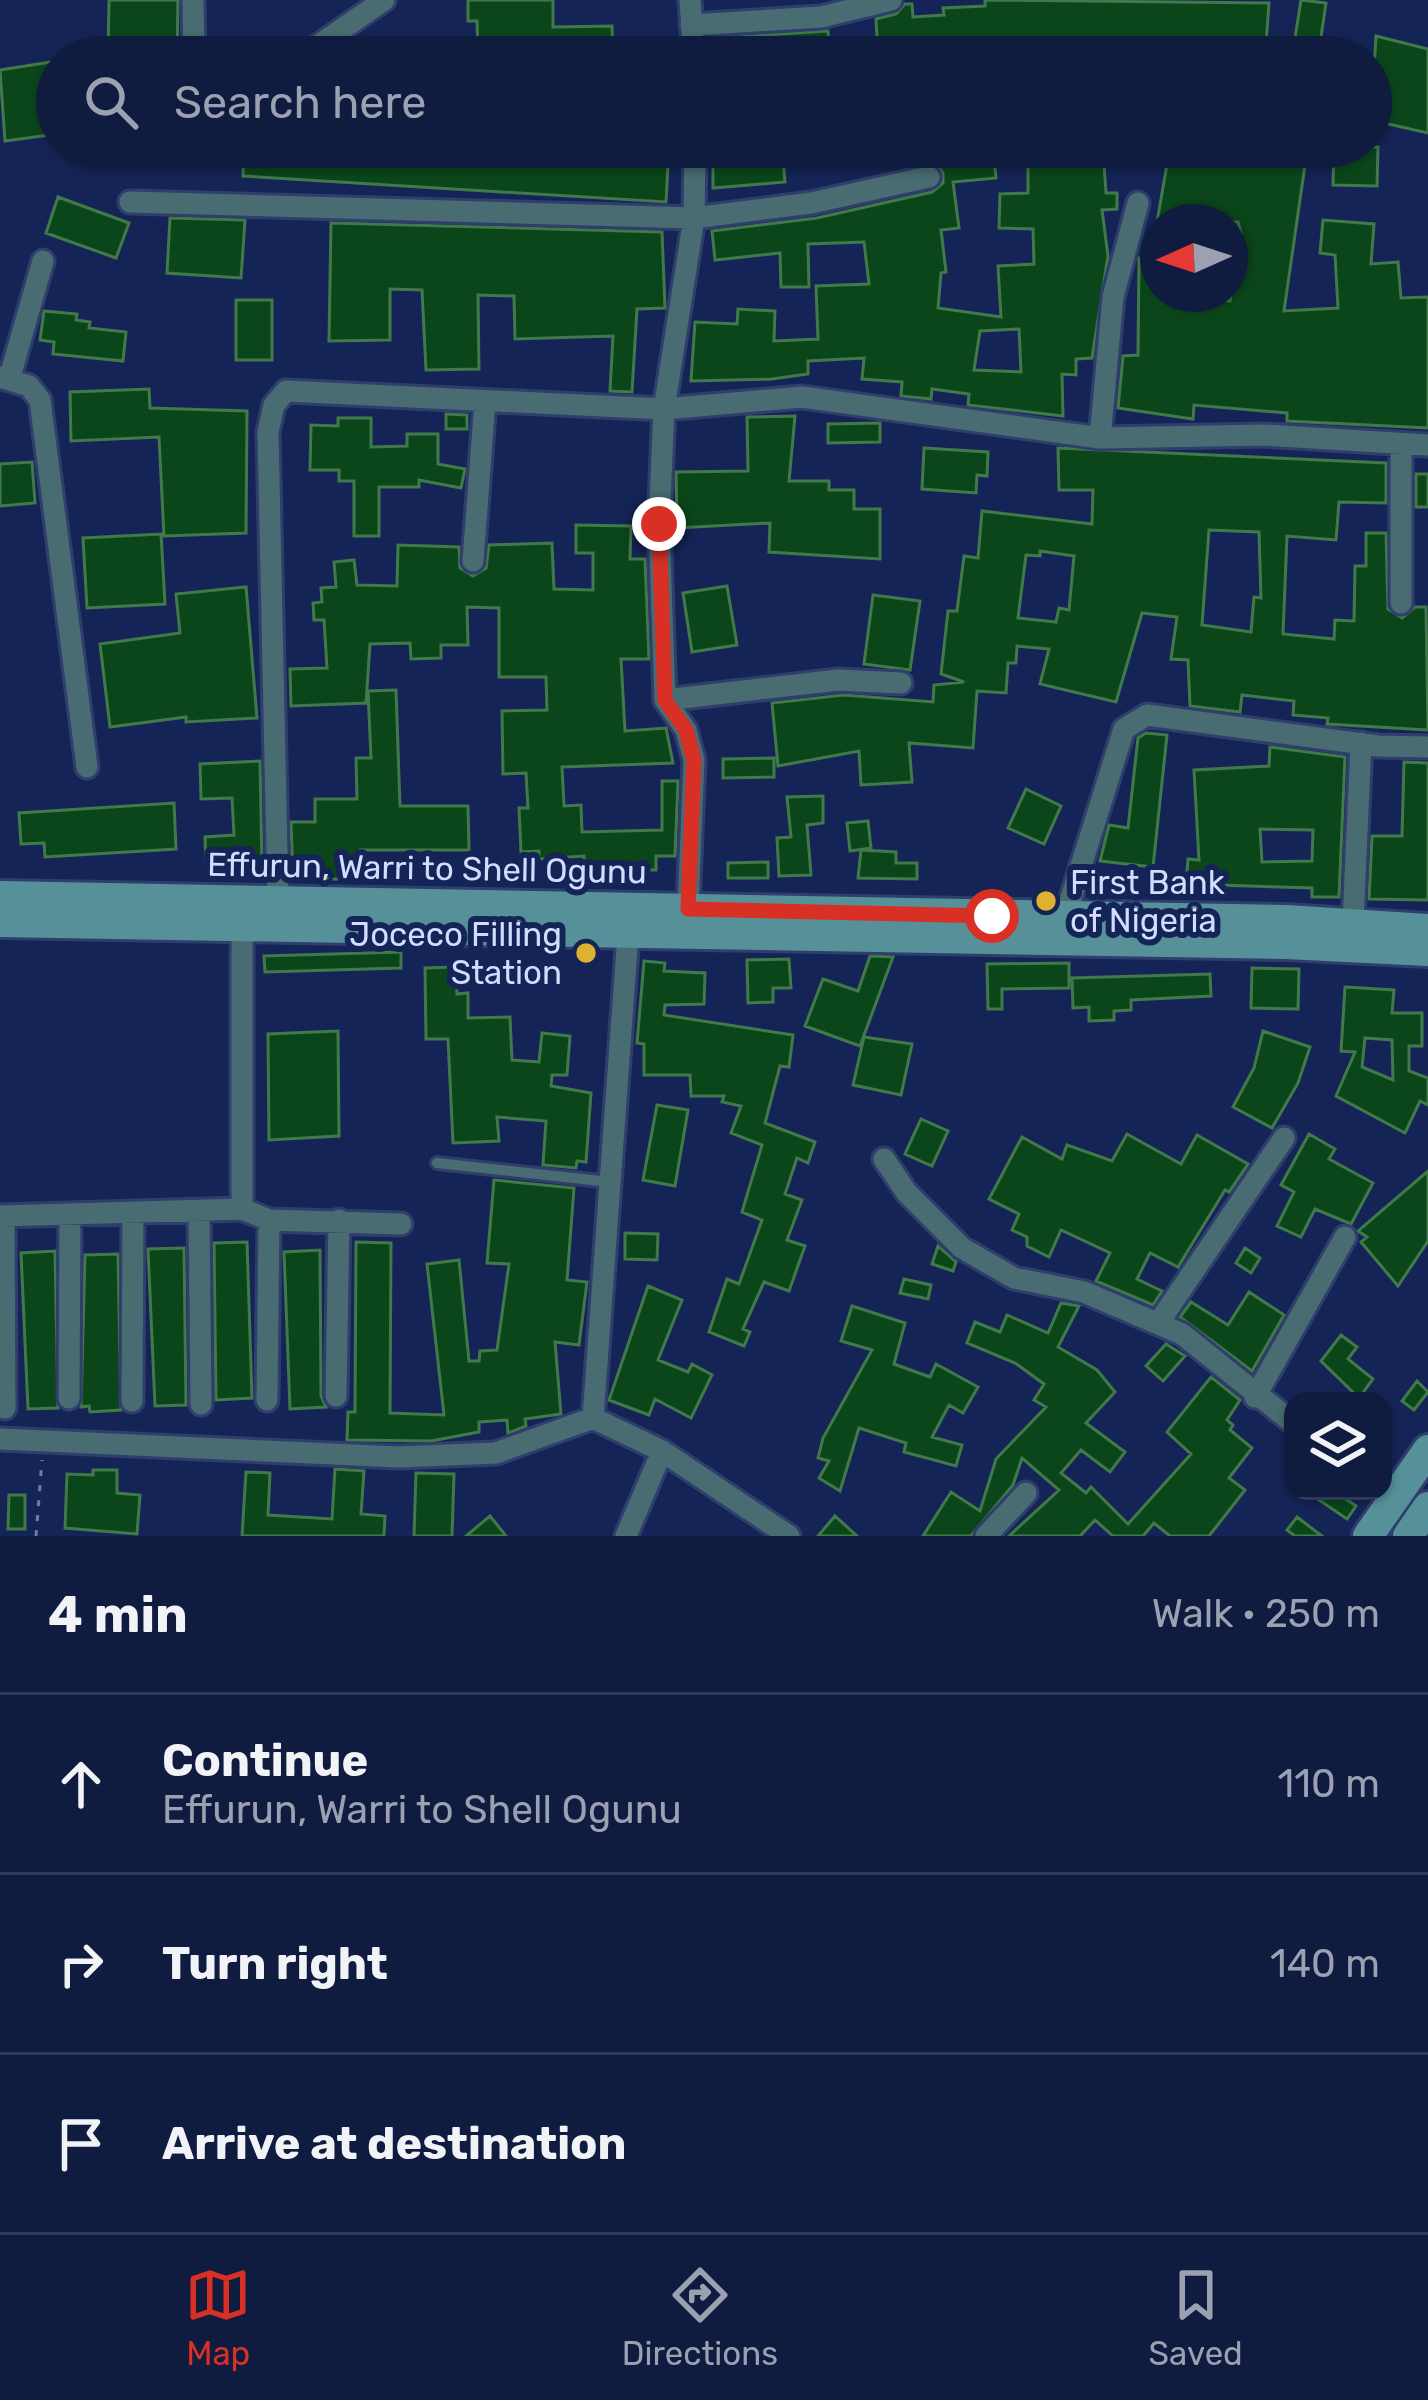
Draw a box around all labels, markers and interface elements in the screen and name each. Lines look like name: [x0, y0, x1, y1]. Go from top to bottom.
search box: [36, 36, 1392, 168]
icon: search: [78, 69, 144, 135]
text: Search here: [174, 76, 426, 129]
north arrow: [1140, 204, 1248, 312]
route end: [632, 497, 686, 551]
street label: Effurun, Warri to Shell Ogunu: [207, 845, 647, 891]
place label: First Bank of Nigeria: [1070, 863, 1225, 940]
marker: First Bank of Nigeria: [1033, 888, 1059, 914]
route start: [965, 889, 1019, 943]
place label: Joceco Filling Station: [349, 915, 562, 992]
marker: Joceco Filling Station: [573, 940, 599, 966]
map controls: [1284, 1392, 1392, 1500]
button: layers: [1284, 1392, 1392, 1500]
text: 4 min: [48, 1584, 188, 1645]
text: Walk · 250 m: [1152, 1591, 1380, 1637]
text: Continue: [162, 1734, 368, 1787]
icon: ahead: [48, 1751, 114, 1817]
text: 110 m: [1278, 1761, 1380, 1807]
text: Effurun, Warri to Shell Ogunu: [162, 1787, 682, 1833]
icon: right: [48, 1931, 114, 1997]
text: Turn right: [162, 1937, 388, 1990]
text: 140 m: [1270, 1941, 1380, 1987]
icon: arrive: [48, 2111, 114, 2177]
text: Arrive at destination: [162, 2117, 627, 2170]
tab: Map: [185, 2262, 251, 2373]
tab: Directions: [622, 2262, 778, 2373]
tab: Saved: [1149, 2262, 1243, 2373]

